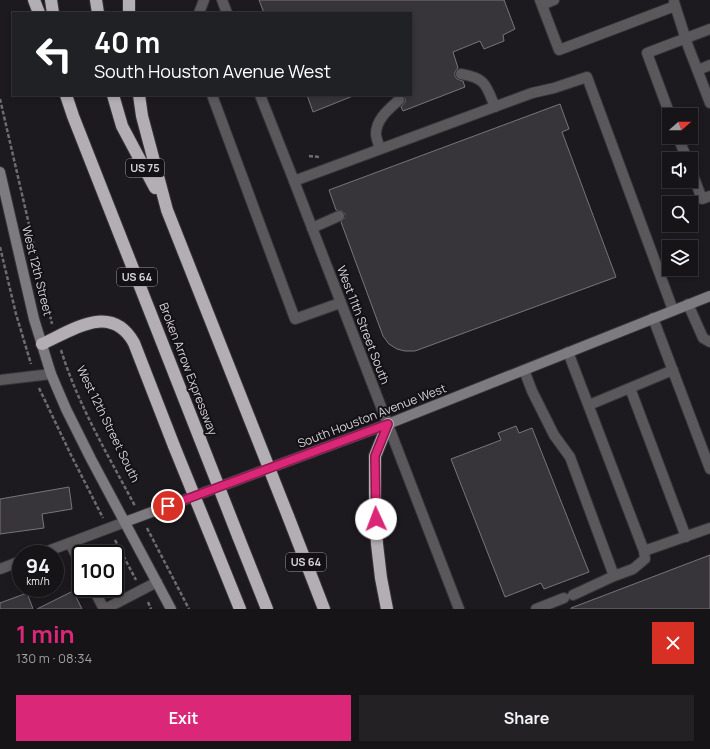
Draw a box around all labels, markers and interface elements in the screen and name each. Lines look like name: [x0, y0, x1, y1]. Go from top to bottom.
text: 40 m: [94, 23, 160, 61]
icon: left: [28, 28, 80, 80]
text: South Houston Avenue West: [94, 59, 331, 83]
north arrow: [662, 108, 698, 144]
map controls: [662, 108, 698, 276]
button: sound: [662, 152, 698, 188]
road number: US 75: [126, 159, 164, 177]
button: search: [662, 196, 698, 232]
street label: West 12th Street: [18, 224, 57, 318]
button: layers: [662, 240, 698, 276]
street label: West 11th Street South: [333, 263, 394, 387]
road number: US 64: [117, 268, 157, 286]
street label: Broken Arrow Expressway: [155, 300, 222, 438]
street label: West 12th Street South: [73, 362, 144, 485]
street label: South Houston Avenue West: [295, 379, 449, 452]
pin: [151, 489, 185, 523]
icon: arrive: [157, 495, 179, 517]
position arrow: [355, 498, 397, 540]
speed limit sign: 100: [72, 545, 124, 597]
text: 94: [26, 552, 50, 579]
road number: US 64: [286, 553, 326, 571]
text: km/h: [26, 574, 50, 588]
text: 1 min: [16, 617, 75, 650]
button: close: [652, 622, 694, 664]
text: 130 m · 08:34: [16, 649, 92, 667]
button: Exit: [16, 695, 351, 741]
button: Share: [359, 695, 694, 741]

